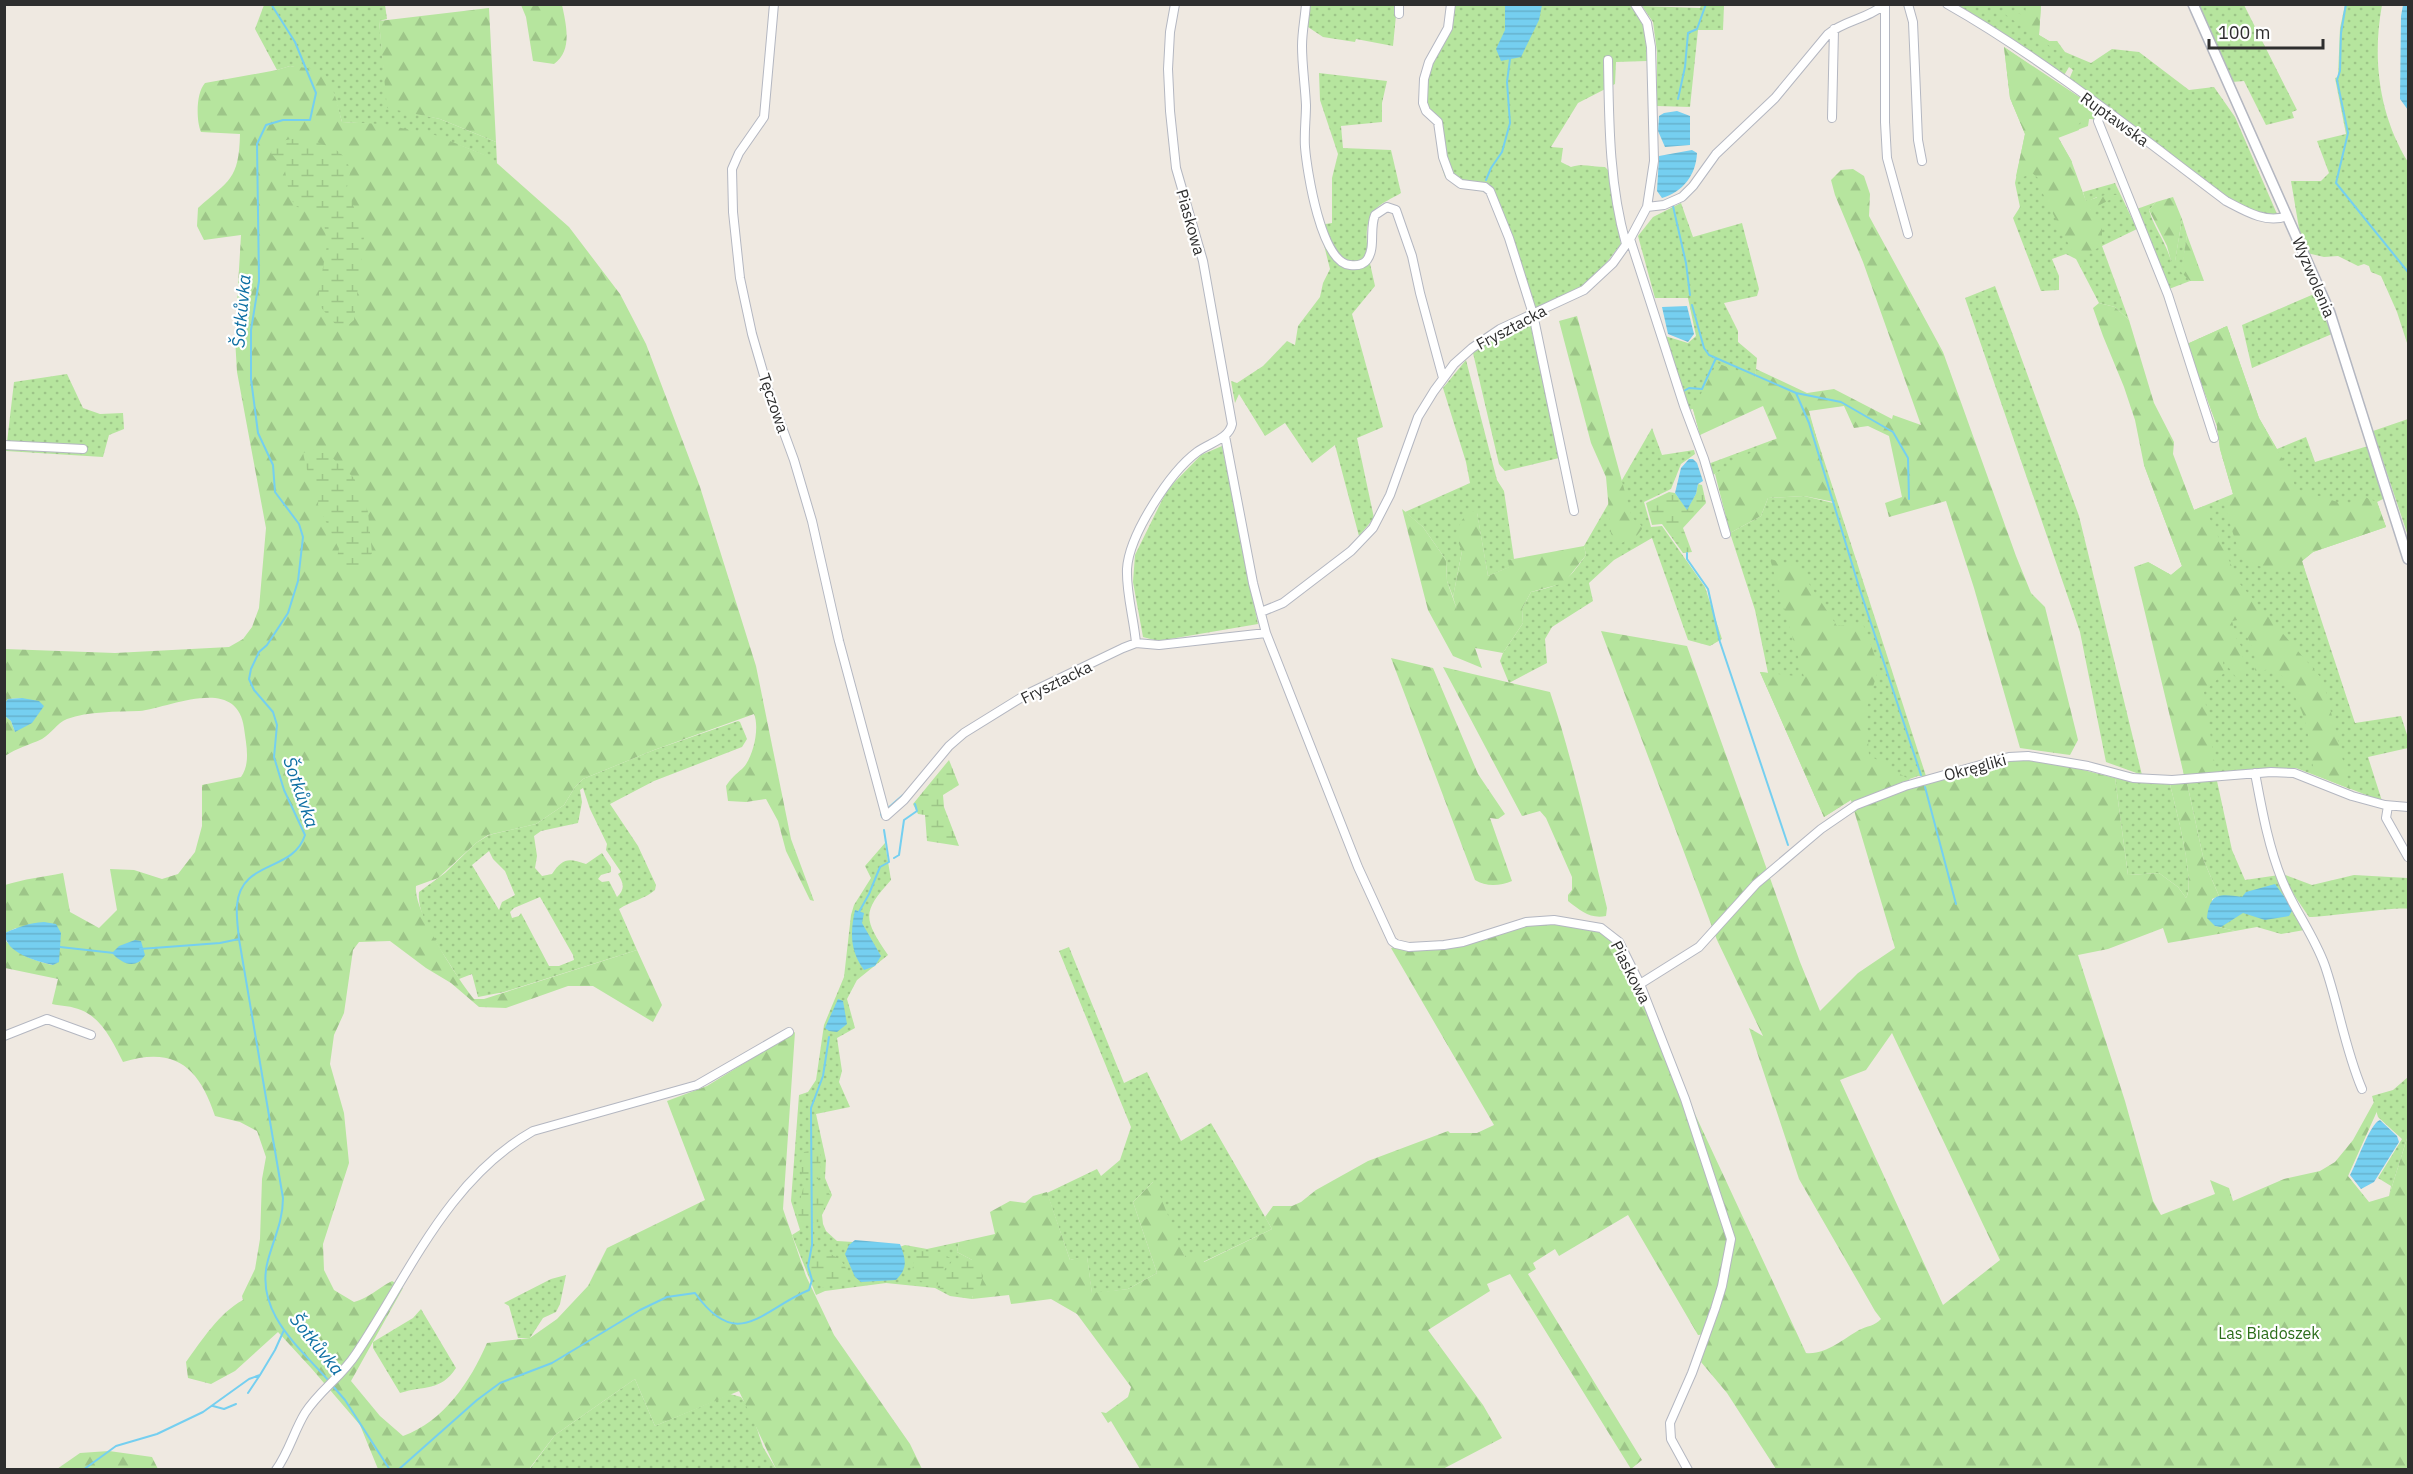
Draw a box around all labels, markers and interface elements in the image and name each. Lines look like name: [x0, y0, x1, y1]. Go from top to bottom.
scale bar: [2209, 12, 2323, 50]
text: 100 m: [2218, 21, 2270, 44]
street label: Ruptawska: [2077, 88, 2153, 151]
street label: Piaskowa: [1172, 187, 1210, 258]
street label: Wyzwolenia: [2288, 234, 2340, 321]
water label: Šotkůvka: [225, 273, 256, 349]
street label: Frysztacka: [1472, 300, 1550, 354]
street label: Tęczowa: [754, 371, 794, 436]
street label: Frysztacka: [1017, 656, 1095, 708]
street label: Okręgliki: [1942, 749, 2008, 785]
water label: Šotkůvka: [278, 753, 325, 830]
street label: Piaskowa: [1607, 937, 1655, 1007]
water label: Šotkůvka: [285, 1308, 350, 1380]
park label: Las Biadoszek: [2218, 1323, 2320, 1343]

